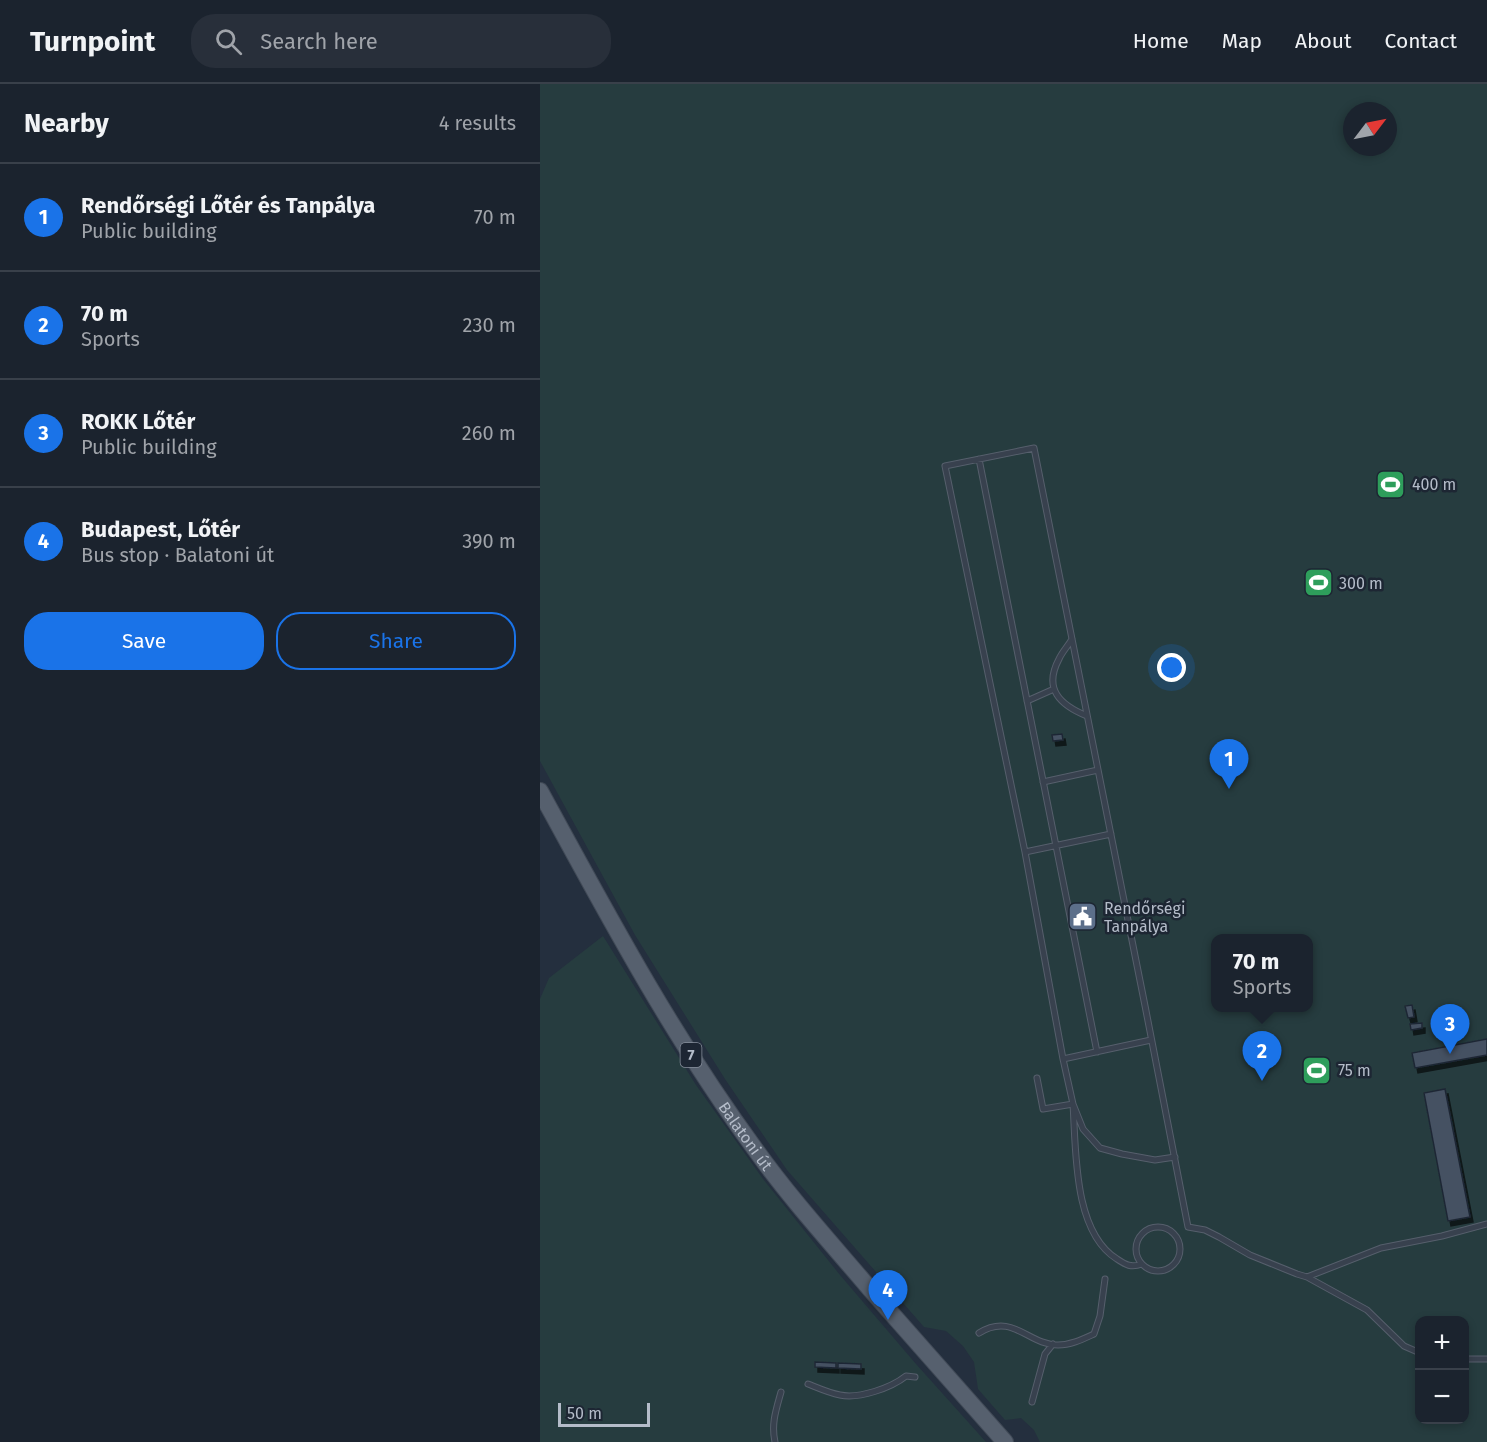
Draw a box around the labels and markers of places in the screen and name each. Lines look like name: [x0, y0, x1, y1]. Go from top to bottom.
sports icon: 400 m: [1375, 468, 1407, 500]
place label: 400 m: [1412, 475, 1456, 494]
sports icon: 300 m: [1302, 567, 1334, 599]
place label: 300 m: [1339, 574, 1383, 593]
pin: 1: [1210, 740, 1248, 789]
place label: Rendőrségi Tanpálya: [1104, 899, 1185, 936]
public building icon: Rendőrségi Tanpálya: [1067, 901, 1099, 933]
pin: 3: [1430, 1004, 1470, 1054]
pin: 2: [1242, 1032, 1282, 1081]
sports icon: 75 m: [1301, 1054, 1333, 1086]
place label: 75 m: [1338, 1061, 1371, 1080]
pin: 4: [868, 1270, 908, 1320]

